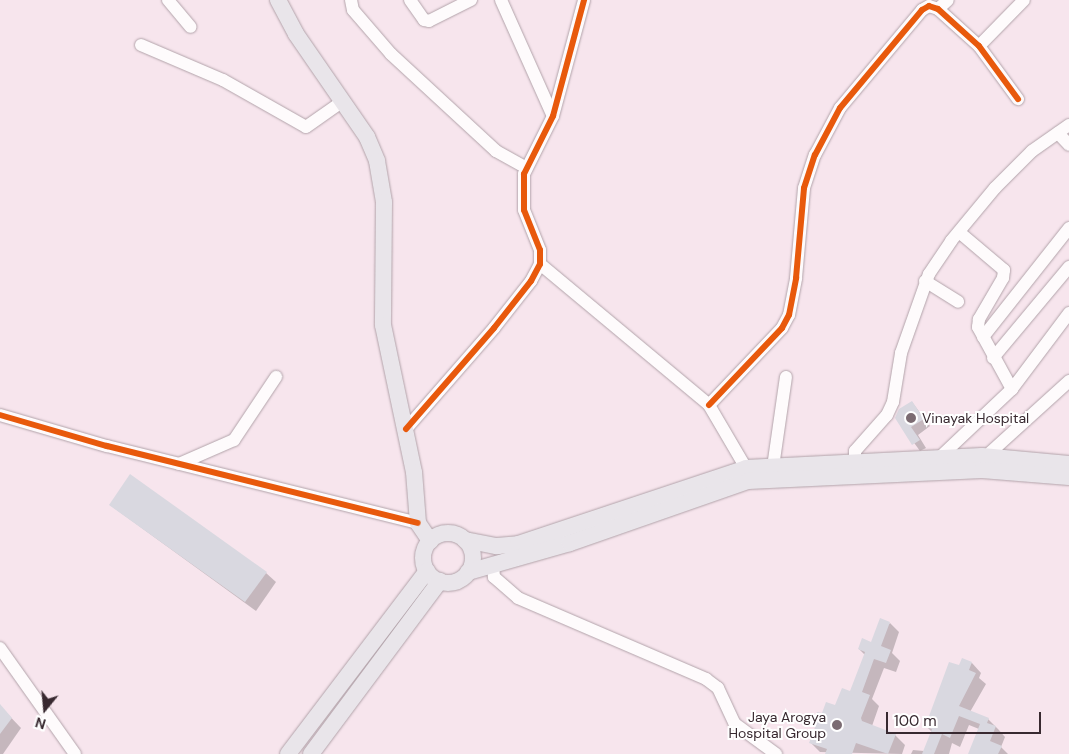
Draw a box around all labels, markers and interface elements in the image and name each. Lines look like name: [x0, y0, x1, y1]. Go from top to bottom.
place label: Vinayak Hospital: [922, 410, 1029, 426]
marker: Vinayak Hospital: [904, 411, 918, 425]
north arrow: [20, 684, 70, 734]
scale bar: [889, 702, 1044, 734]
place label: Jaya Arogya Hospital Group: [728, 709, 826, 742]
text: 100 m: [894, 711, 937, 731]
text: N: [33, 713, 48, 733]
marker: Jaya Arogya Hospital Group: [830, 718, 844, 732]

